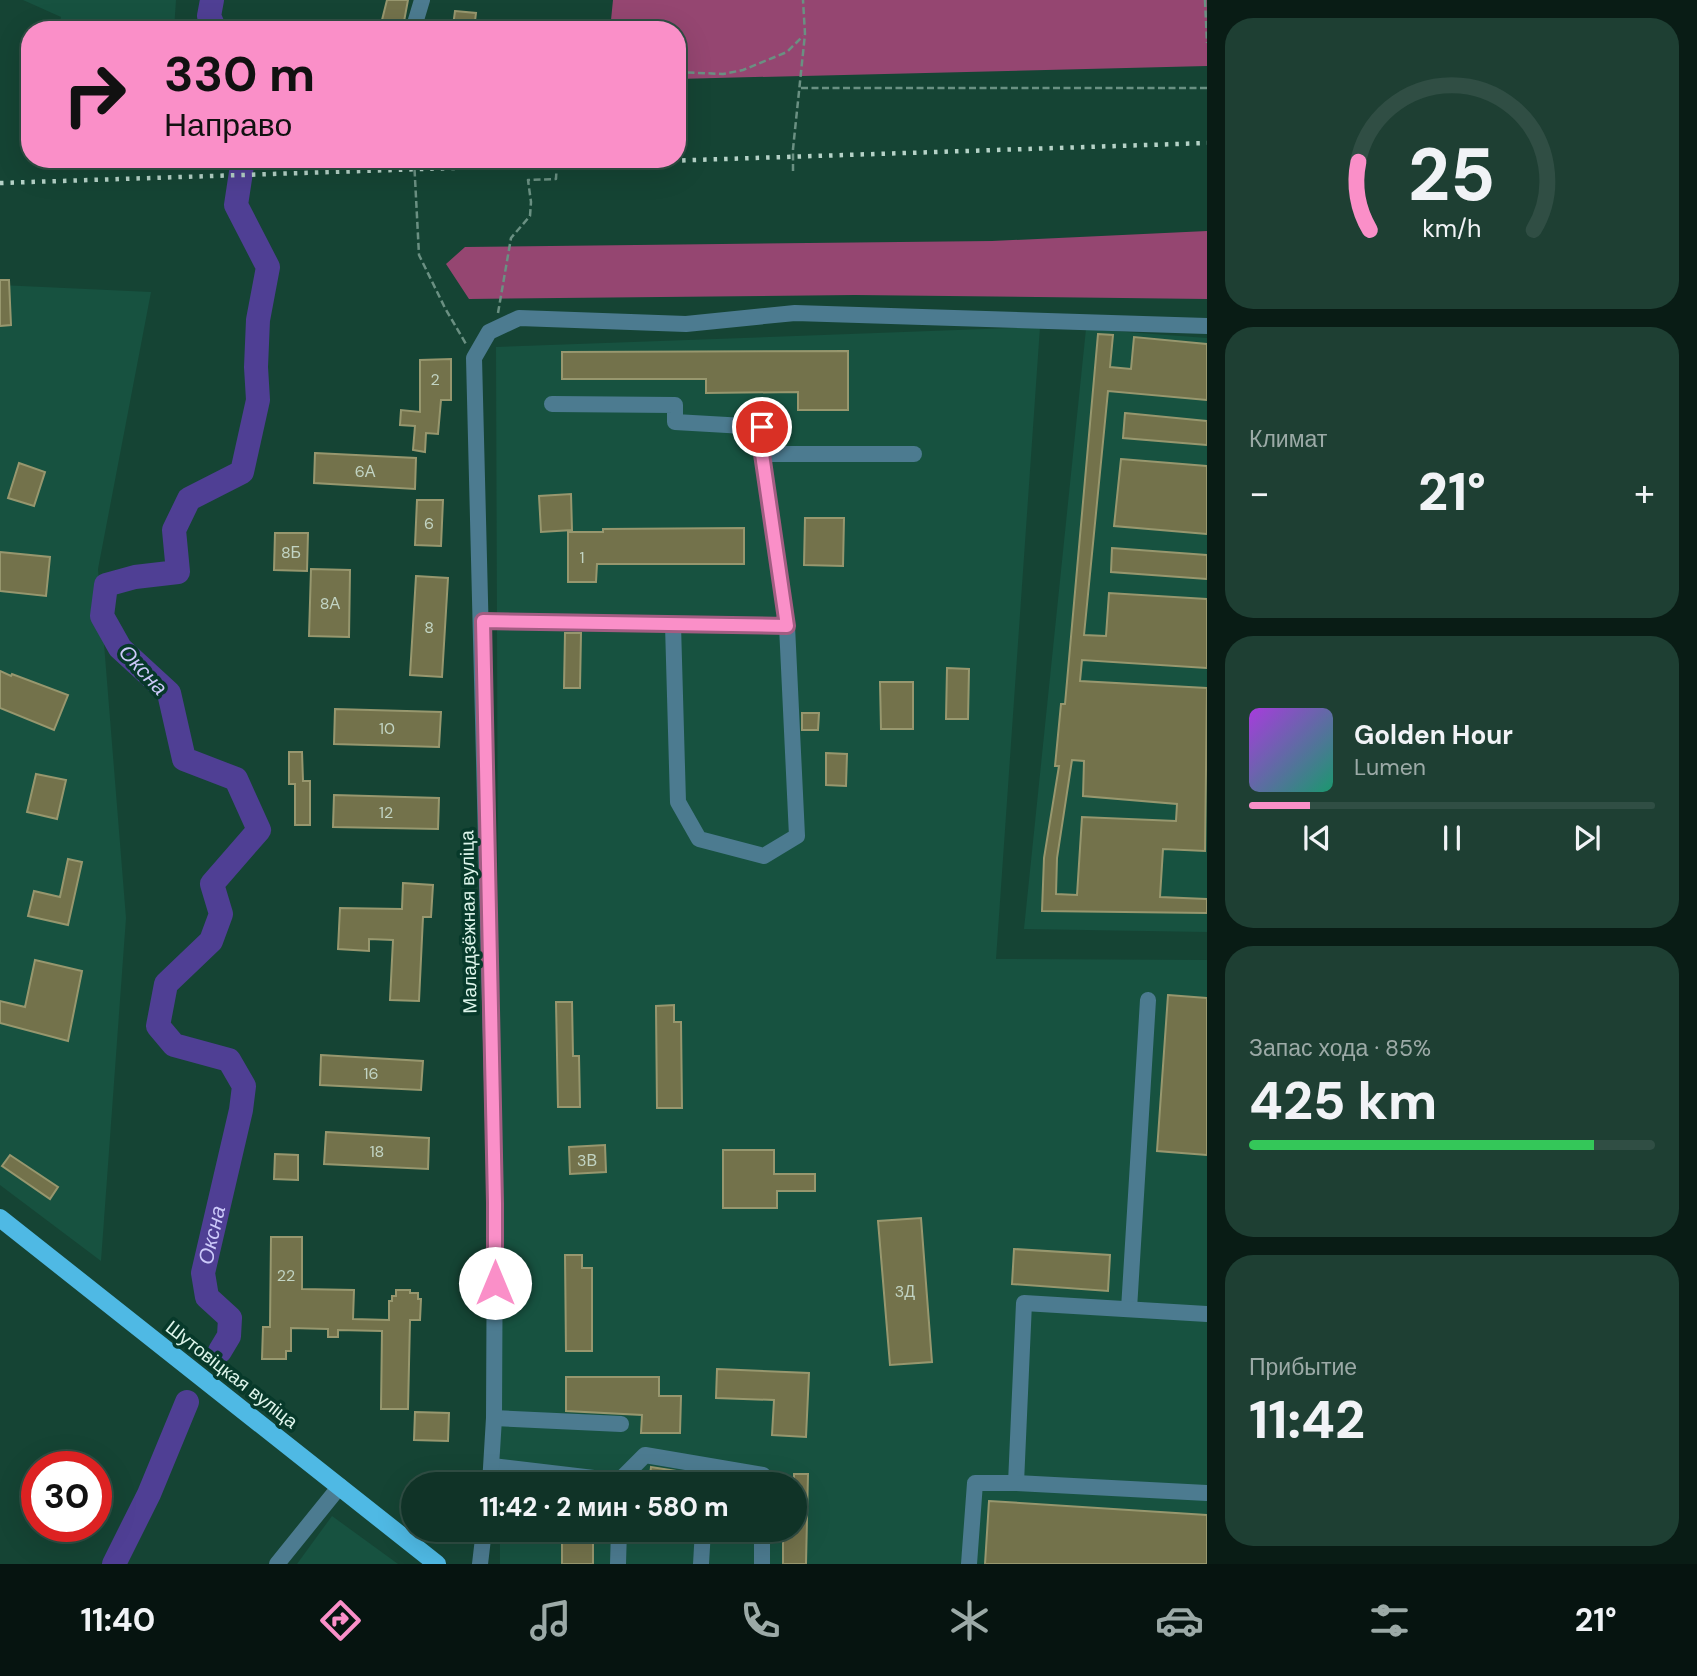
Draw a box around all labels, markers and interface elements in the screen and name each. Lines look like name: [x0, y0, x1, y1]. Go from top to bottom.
text: 330 m: [164, 42, 315, 106]
icon: right: [49, 49, 140, 140]
text: Направо: [164, 104, 292, 146]
text: 25: [1408, 128, 1496, 223]
text: km/h: [1422, 211, 1482, 244]
house number: 2: [430, 369, 440, 390]
pin: [732, 397, 792, 457]
icon: arrive: [743, 408, 781, 446]
text: Климат: [1249, 424, 1327, 454]
text: 21°: [1418, 458, 1486, 526]
house number: 6А: [355, 461, 376, 482]
text: −: [1249, 468, 1270, 518]
text: +: [1634, 468, 1655, 518]
house number: 6: [424, 513, 434, 534]
house number: 8Б: [281, 542, 301, 563]
house number: 1: [580, 547, 585, 568]
house number: 8А: [320, 593, 341, 614]
house number: 8: [424, 617, 434, 638]
water label: Оксна: [112, 639, 174, 701]
house number: 10: [379, 718, 395, 739]
text: Golden Hour: [1354, 718, 1513, 752]
text: Lumen: [1354, 752, 1426, 782]
house number: 12: [379, 802, 393, 823]
icon: previous: [1298, 819, 1336, 857]
icon: pause: [1433, 819, 1471, 857]
icon: next: [1568, 819, 1606, 857]
street label: Маладзёжная вуліца: [454, 830, 483, 1014]
text: Запас хода · 85%: [1249, 1033, 1431, 1063]
house number: 16: [363, 1063, 379, 1084]
text: 425 km: [1249, 1067, 1437, 1135]
house number: 18: [370, 1141, 384, 1162]
house number: 3В: [577, 1150, 597, 1171]
water label: Оксна: [191, 1203, 232, 1267]
position arrow: [458, 1246, 532, 1320]
house number: 22: [277, 1265, 295, 1286]
house number: 3Д: [895, 1281, 915, 1302]
street label: Шутовіцкая вуліца: [160, 1315, 303, 1434]
text: Прибытие: [1249, 1352, 1357, 1382]
text: 11:42: [1249, 1386, 1365, 1454]
speed limit sign: 30: [21, 1451, 112, 1542]
text: 11:42 · 2 мин · 580 m: [479, 1490, 729, 1524]
icon: directions: [316, 1596, 365, 1645]
icon: music: [526, 1596, 575, 1645]
icon: phone: [736, 1596, 785, 1645]
icon: climate: [945, 1596, 994, 1645]
icon: car: [1155, 1596, 1204, 1645]
icon: filters: [1365, 1596, 1414, 1645]
text: 11:40: [80, 1599, 155, 1641]
text: 21°: [1575, 1599, 1617, 1641]

